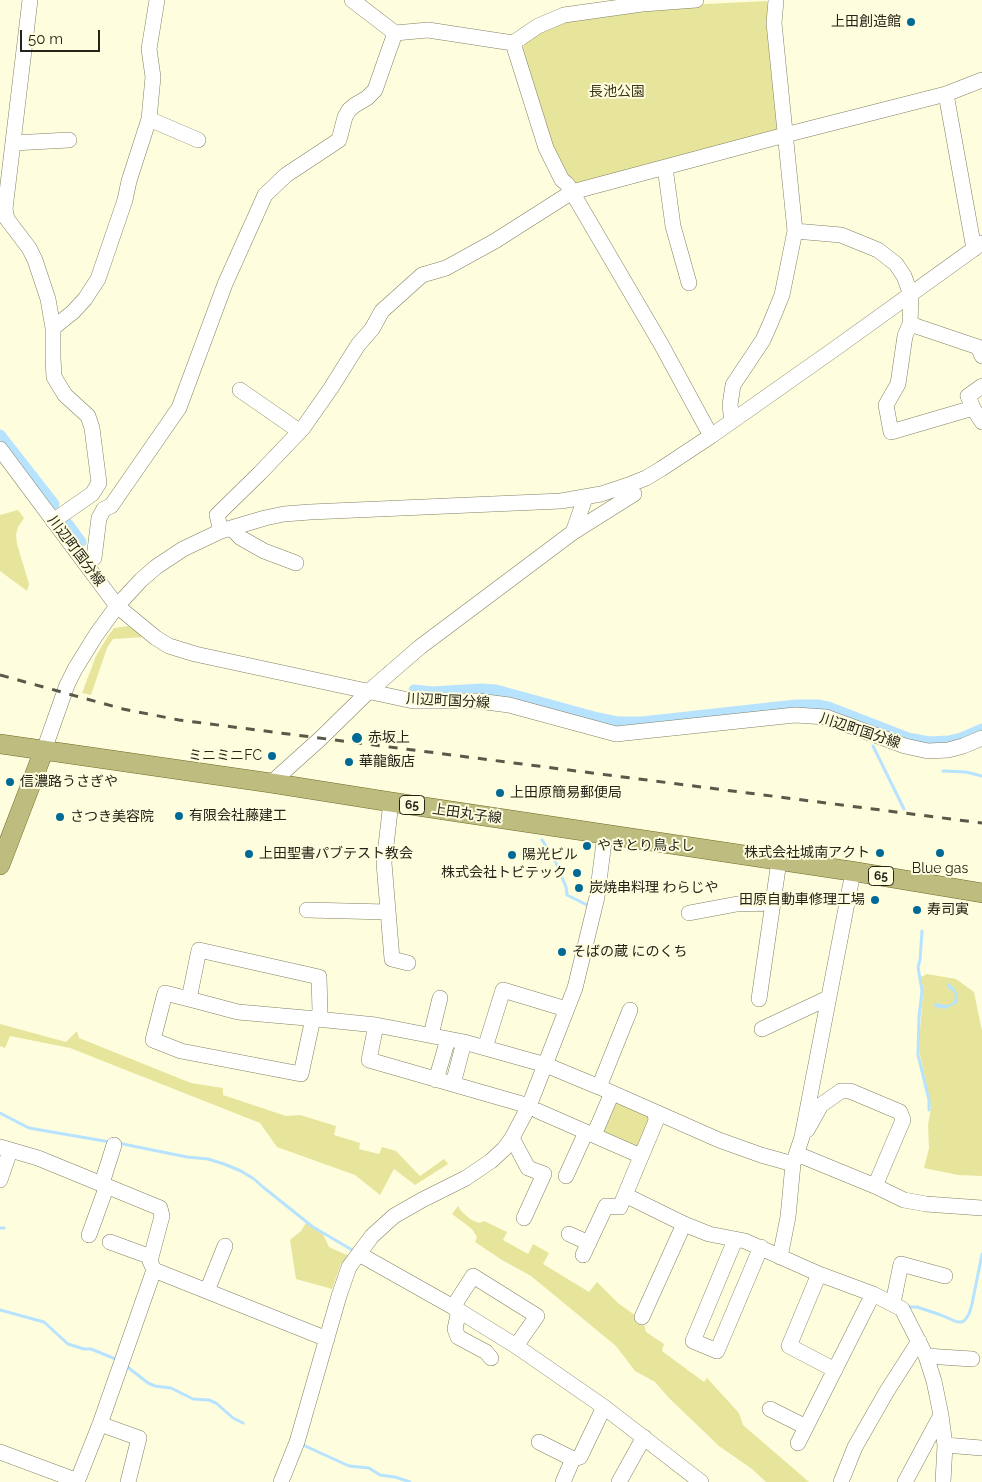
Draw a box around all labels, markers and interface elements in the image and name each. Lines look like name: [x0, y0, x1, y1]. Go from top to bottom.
place label: 上田創造館: [831, 14, 901, 30]
marker: 上田創造館: [905, 16, 917, 28]
scale bar: [22, 20, 102, 52]
text: 50 m: [28, 30, 63, 48]
park label: 長池公園: [589, 84, 645, 100]
street label: 川辺町国分線: [44, 512, 108, 590]
street label: 川辺町国分線: [406, 690, 490, 712]
street label: 川辺町国分線: [817, 710, 903, 752]
place label: 赤坂上: [368, 730, 410, 746]
marker: 赤坂上: [350, 731, 364, 745]
place label: ミニミニFC: [188, 748, 262, 764]
marker: ミニミニFC: [266, 750, 278, 762]
place label: 華龍飯店: [359, 754, 415, 770]
marker: 華龍飯店: [343, 756, 355, 768]
place label: 信濃路うさぎや: [20, 774, 118, 790]
marker: 信濃路うさぎや: [4, 776, 16, 788]
place label: 上田原簡易郵便局: [510, 785, 622, 801]
marker: 上田原簡易郵便局: [494, 787, 506, 799]
road number: 65: [400, 796, 424, 814]
street label: 上田丸子線: [431, 801, 503, 827]
place label: 有限会社藤建工: [189, 808, 287, 824]
place label: さつき美容院: [70, 809, 154, 825]
marker: 有限会社藤建工: [173, 810, 185, 822]
marker: さつき美容院: [54, 811, 66, 823]
place label: やきとり鳥よし: [597, 838, 695, 854]
marker: やきとり鳥よし: [581, 840, 593, 852]
place label: 株式会社城南アクト: [744, 845, 870, 861]
place label: 上田聖書パブテスト教会: [259, 846, 413, 862]
place label: 陽光ビル: [522, 847, 578, 863]
marker: 株式会社城南アクト: [874, 847, 886, 859]
marker: Blue gas: [934, 847, 946, 859]
marker: 上田聖書パブテスト教会: [243, 848, 255, 860]
marker: 陽光ビル: [506, 849, 518, 861]
place label: Blue gas: [912, 861, 968, 877]
place label: 株式会社トビテック: [441, 865, 567, 881]
road number: 65: [868, 866, 894, 886]
marker: 株式会社トビテック: [571, 867, 583, 879]
place label: 炭焼串料理 わらじや: [589, 880, 719, 896]
marker: 炭焼串料理 わらじや: [573, 882, 585, 894]
place label: 田原自動車修理工場: [739, 892, 865, 908]
marker: 田原自動車修理工場: [869, 894, 881, 906]
place label: 寿司寅: [927, 902, 969, 918]
marker: 寿司寅: [911, 904, 923, 916]
place label: そばの蔵 にのくち: [572, 944, 688, 960]
marker: そばの蔵 にのくち: [556, 946, 568, 958]

